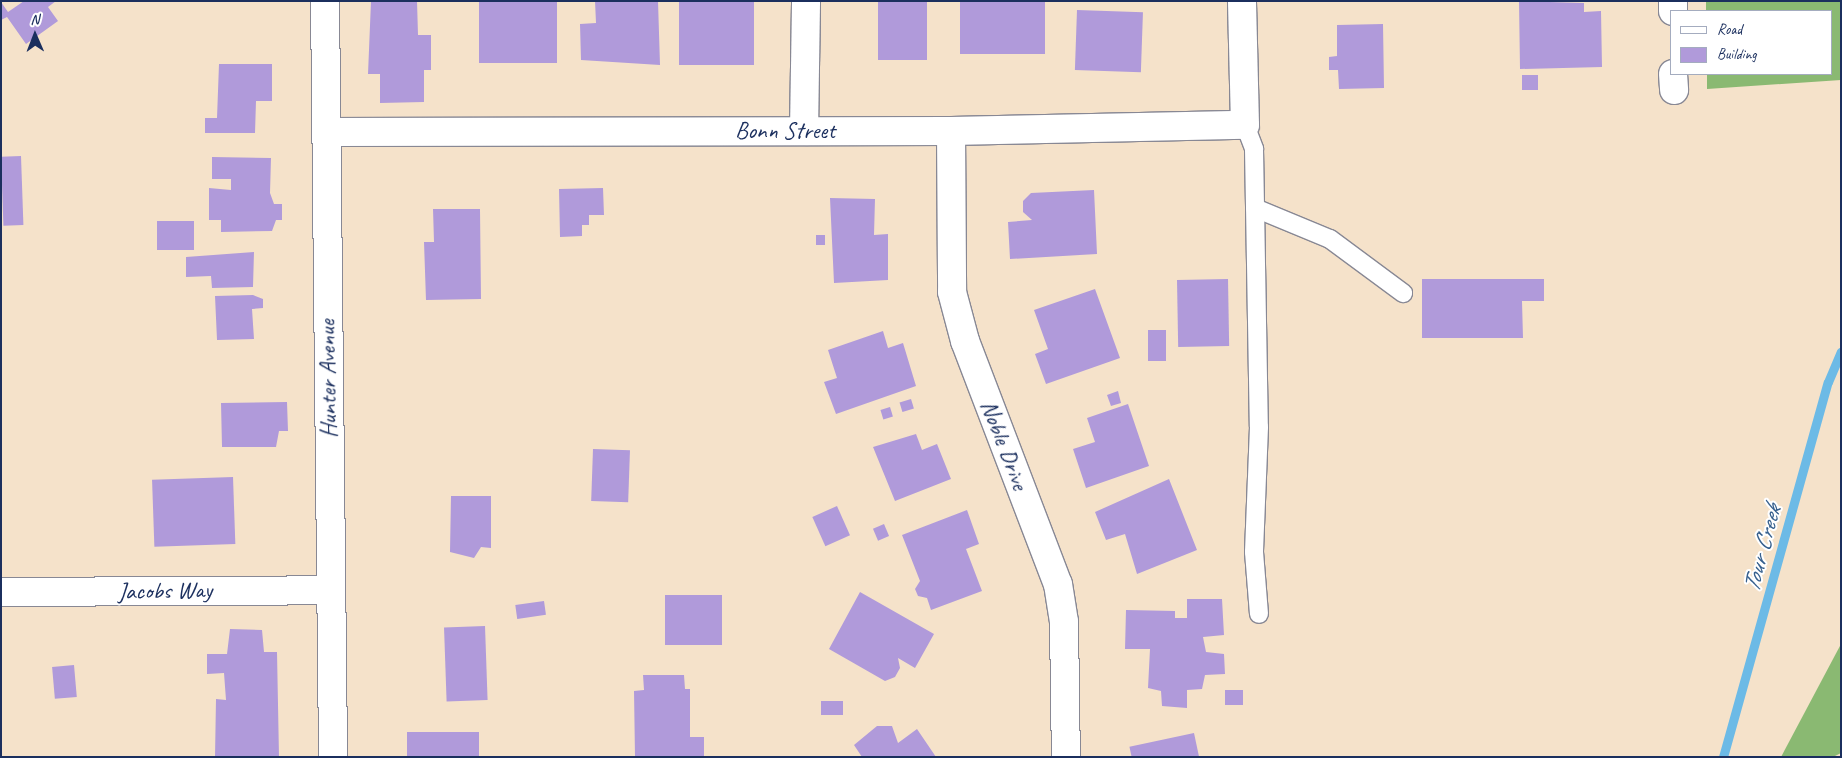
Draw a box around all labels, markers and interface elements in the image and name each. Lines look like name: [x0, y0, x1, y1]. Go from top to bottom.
north arrow: [10, 10, 60, 60]
legend: [1670, 10, 1832, 75]
text: N: [30, 11, 39, 28]
text: Road: [1717, 20, 1742, 39]
text: Building: [1717, 45, 1756, 64]
street label: Bonn Street: [735, 117, 835, 145]
street label: Hunter Avenue: [313, 319, 343, 439]
street label: Noble Drive: [974, 396, 1034, 494]
water label: Tour Creek: [1736, 502, 1788, 596]
street label: Jacobs Way: [118, 576, 212, 606]

